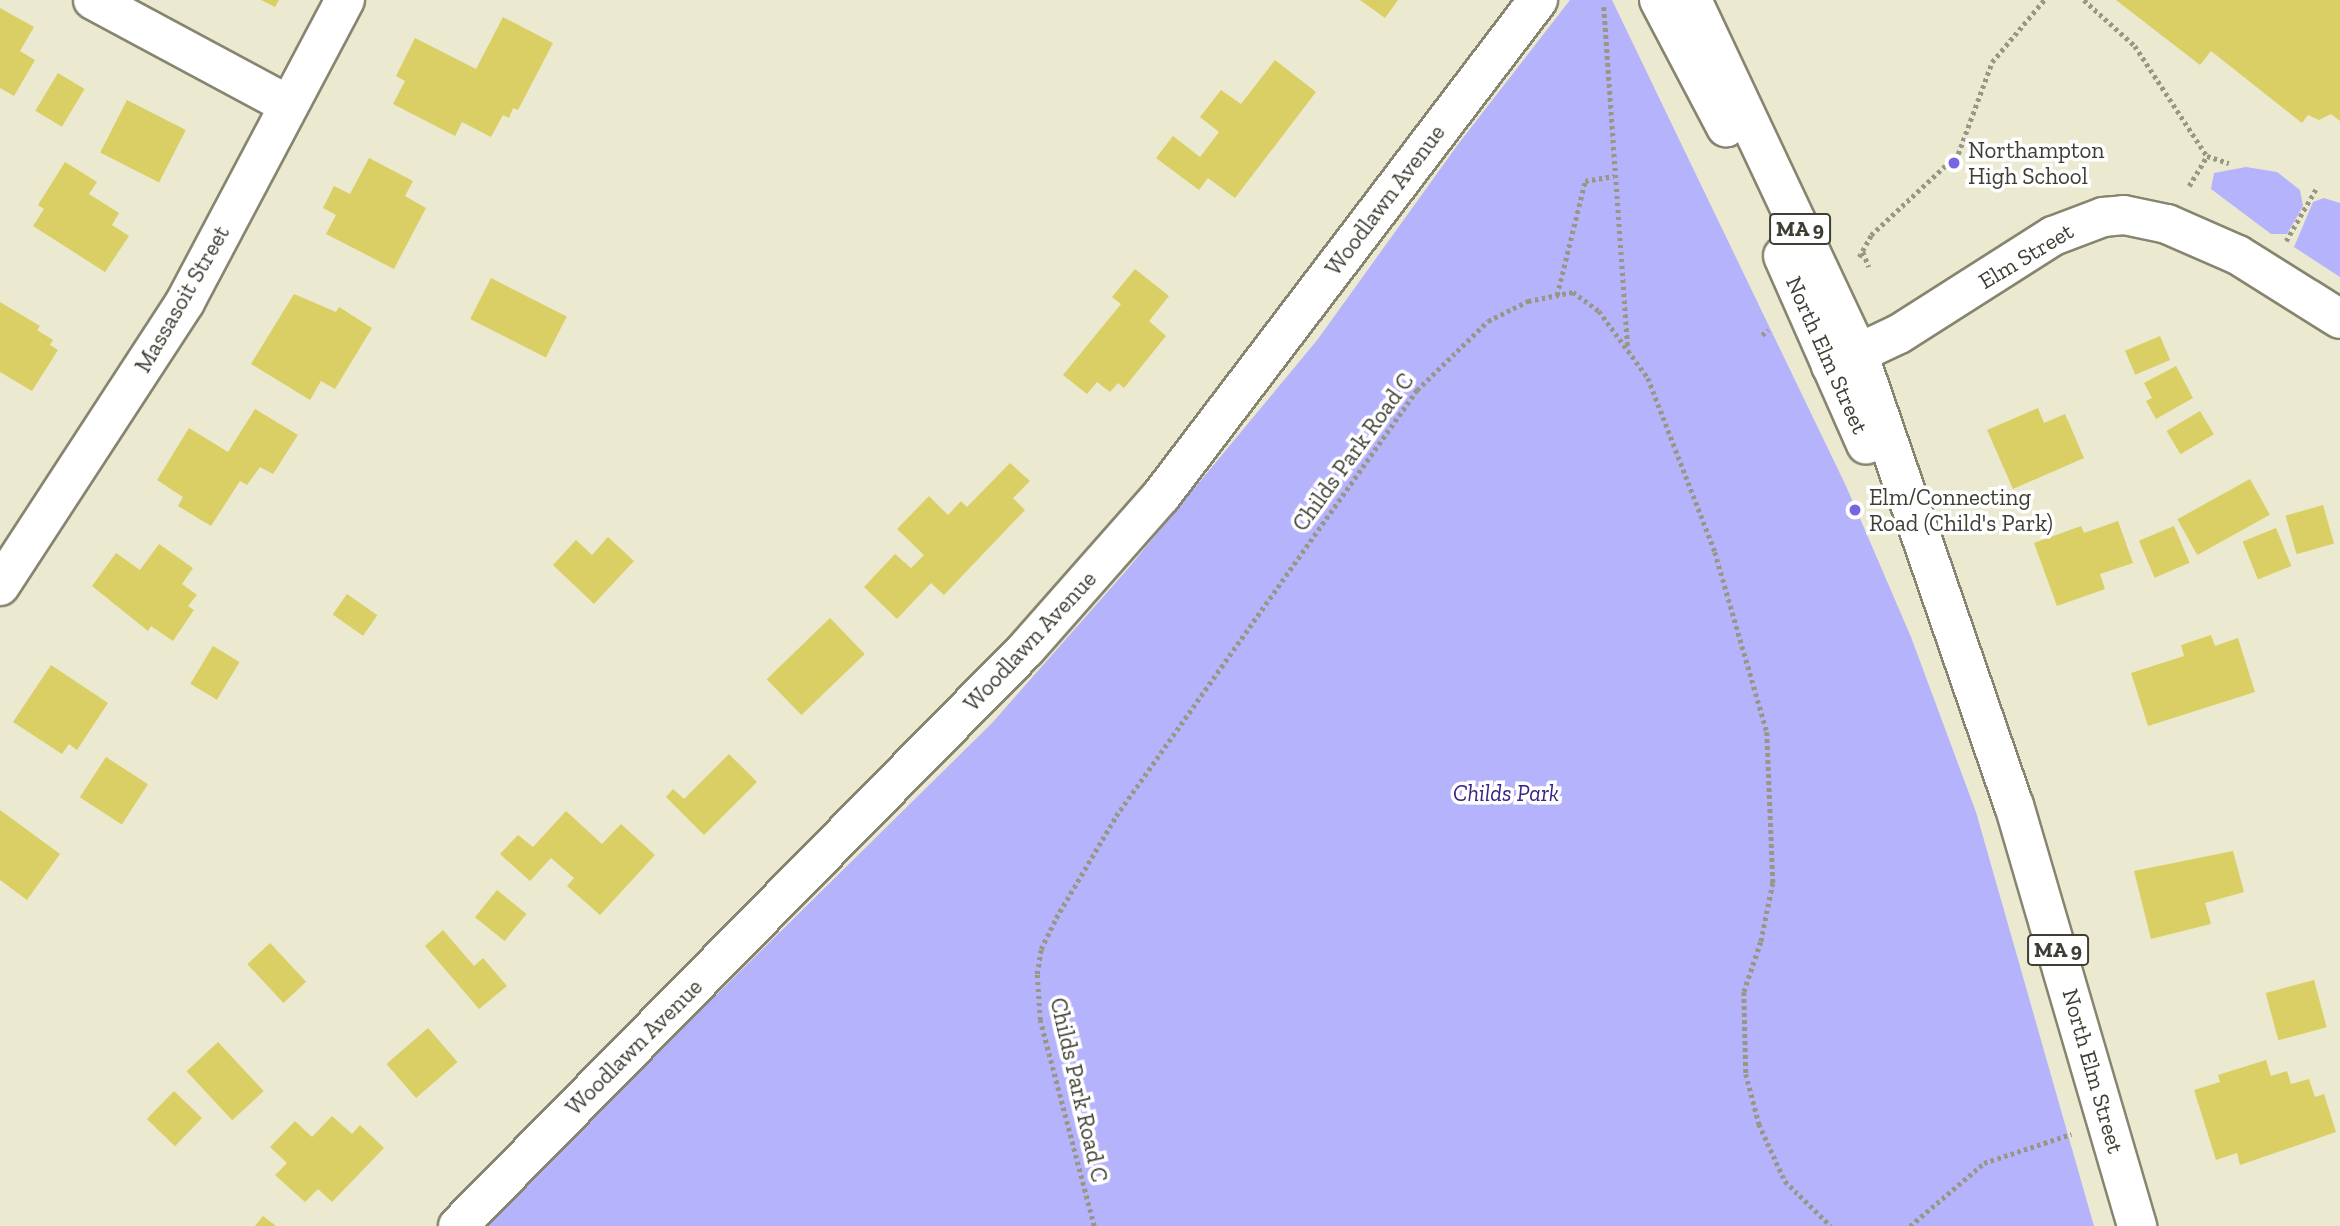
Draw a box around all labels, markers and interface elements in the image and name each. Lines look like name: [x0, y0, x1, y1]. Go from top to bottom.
street label: Woodlawn Avenue: [1319, 119, 1451, 281]
place label: Northampton High School: [1968, 136, 2104, 190]
marker: Northampton High School: [1946, 155, 1962, 171]
road number: MA 9: [1769, 212, 1832, 246]
street label: Elm Street: [1974, 217, 2078, 295]
street label: Massasoit Street: [129, 221, 235, 377]
street label: North Elm Street: [1780, 272, 1874, 438]
street label: Childs Park Road C: [1286, 368, 1420, 536]
place label: Elm/Connecting Road (Child's Park): [1869, 483, 2053, 537]
marker: Elm/Connecting Road (Child's Park): [1847, 502, 1863, 518]
street label: Woodlawn Avenue: [958, 565, 1102, 717]
park label: Childs Park: [1453, 779, 1559, 807]
road number: MA 9: [2026, 932, 2090, 968]
street label: Woodlawn Avenue: [560, 973, 708, 1121]
street label: North Elm Street: [2056, 986, 2130, 1156]
street label: Childs Park Road C: [1044, 995, 1114, 1185]

